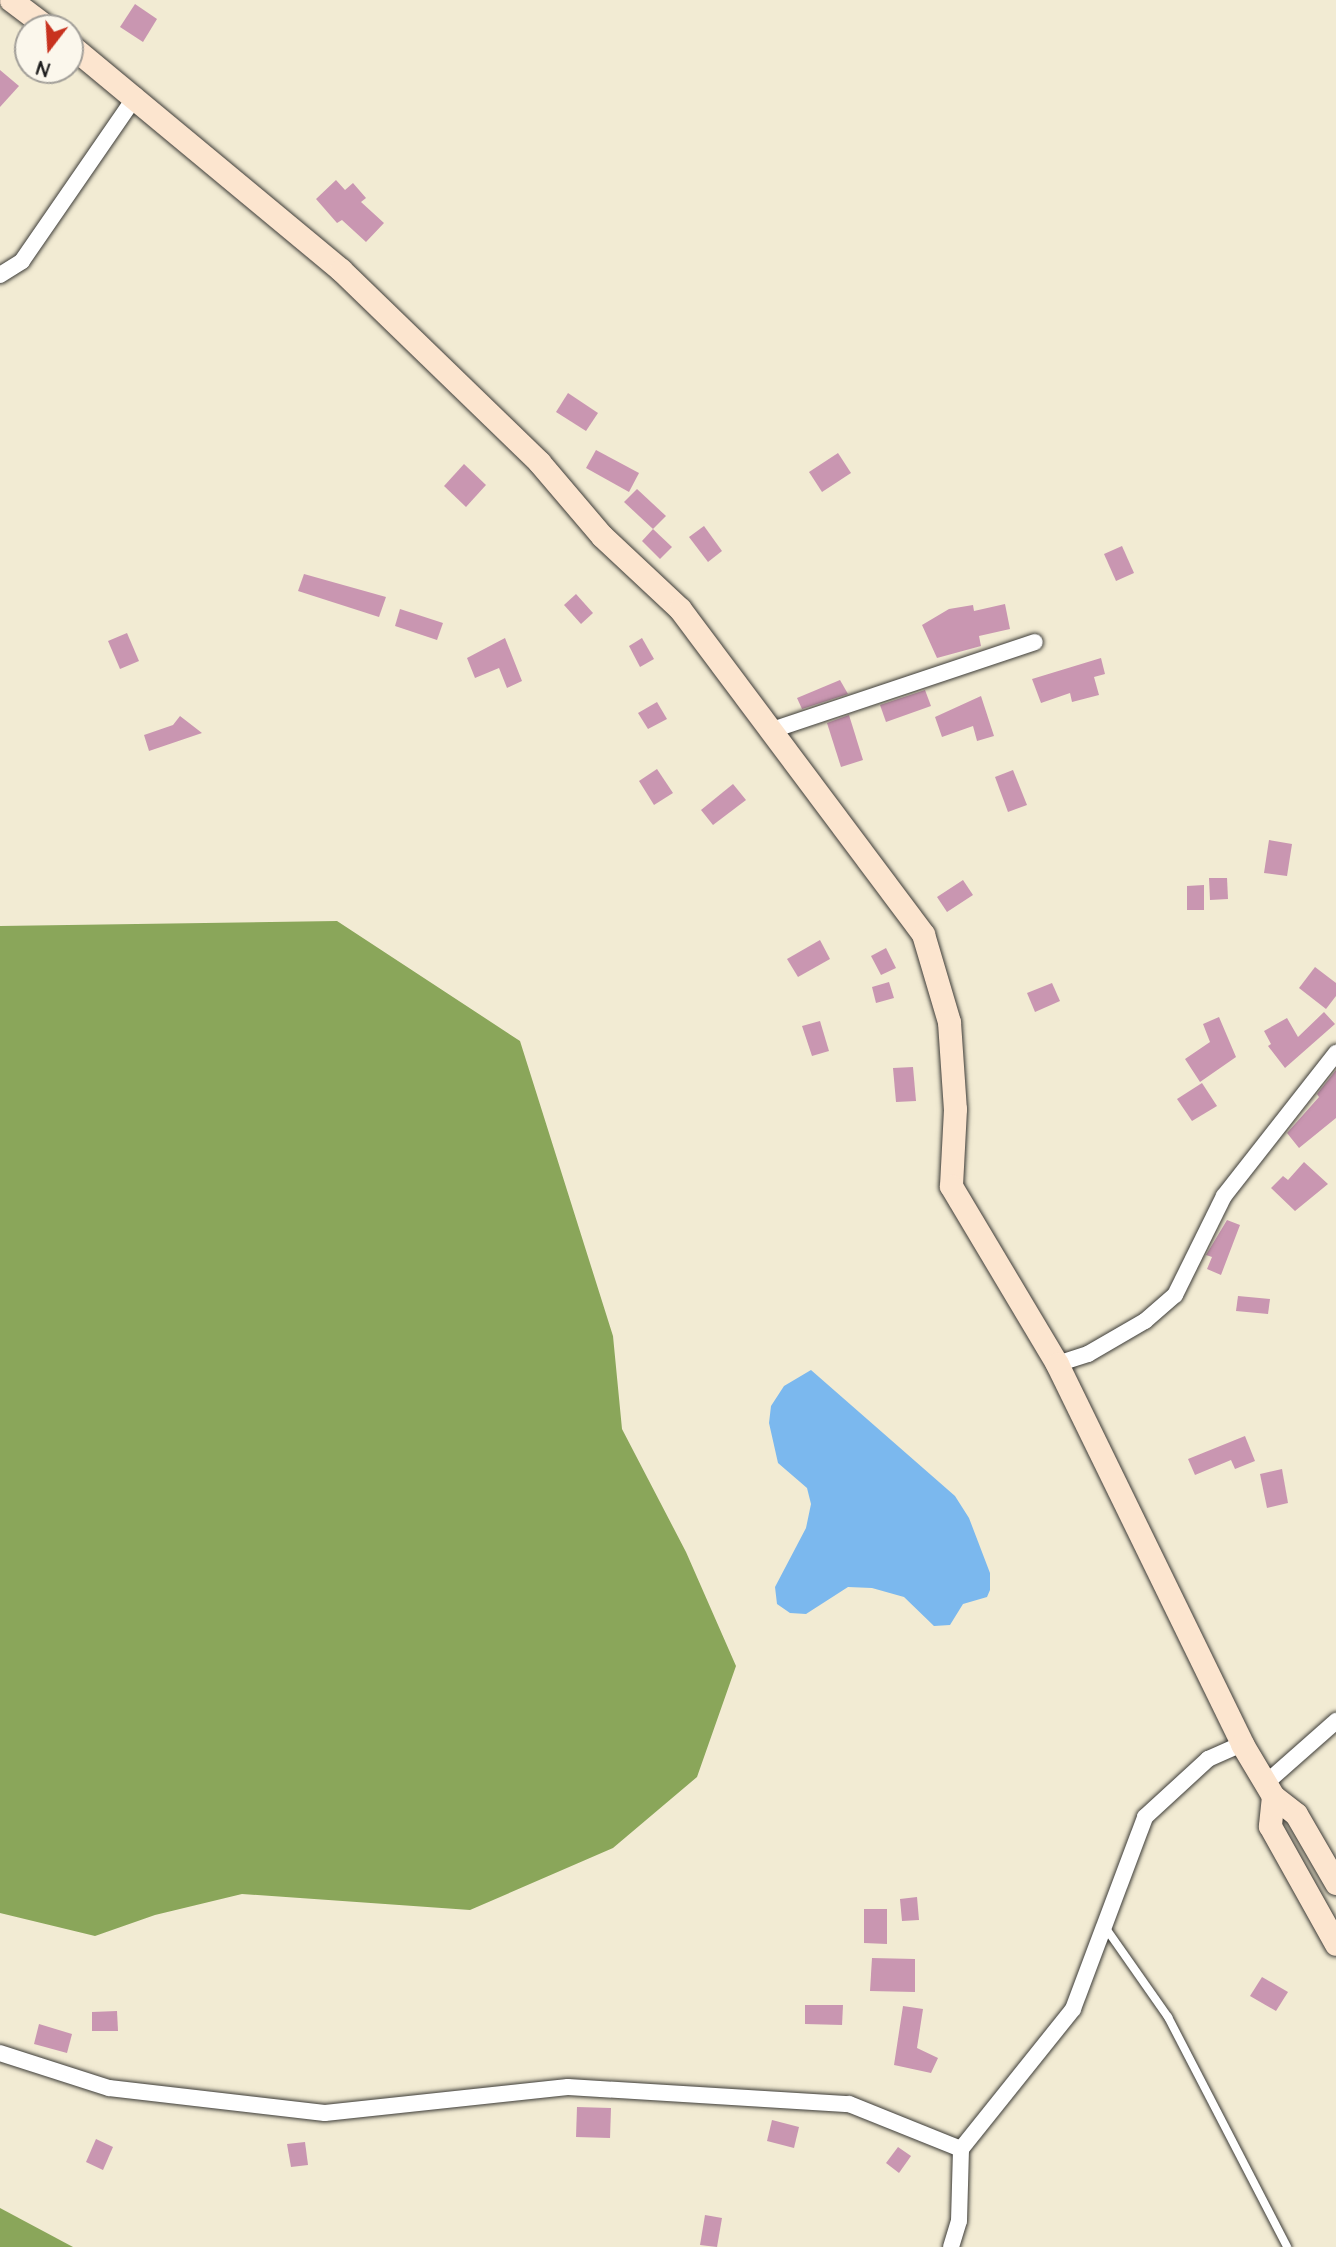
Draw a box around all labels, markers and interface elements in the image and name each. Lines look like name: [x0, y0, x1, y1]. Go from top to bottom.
north arrow: [14, 14, 84, 84]
text: N: [34, 53, 53, 82]

